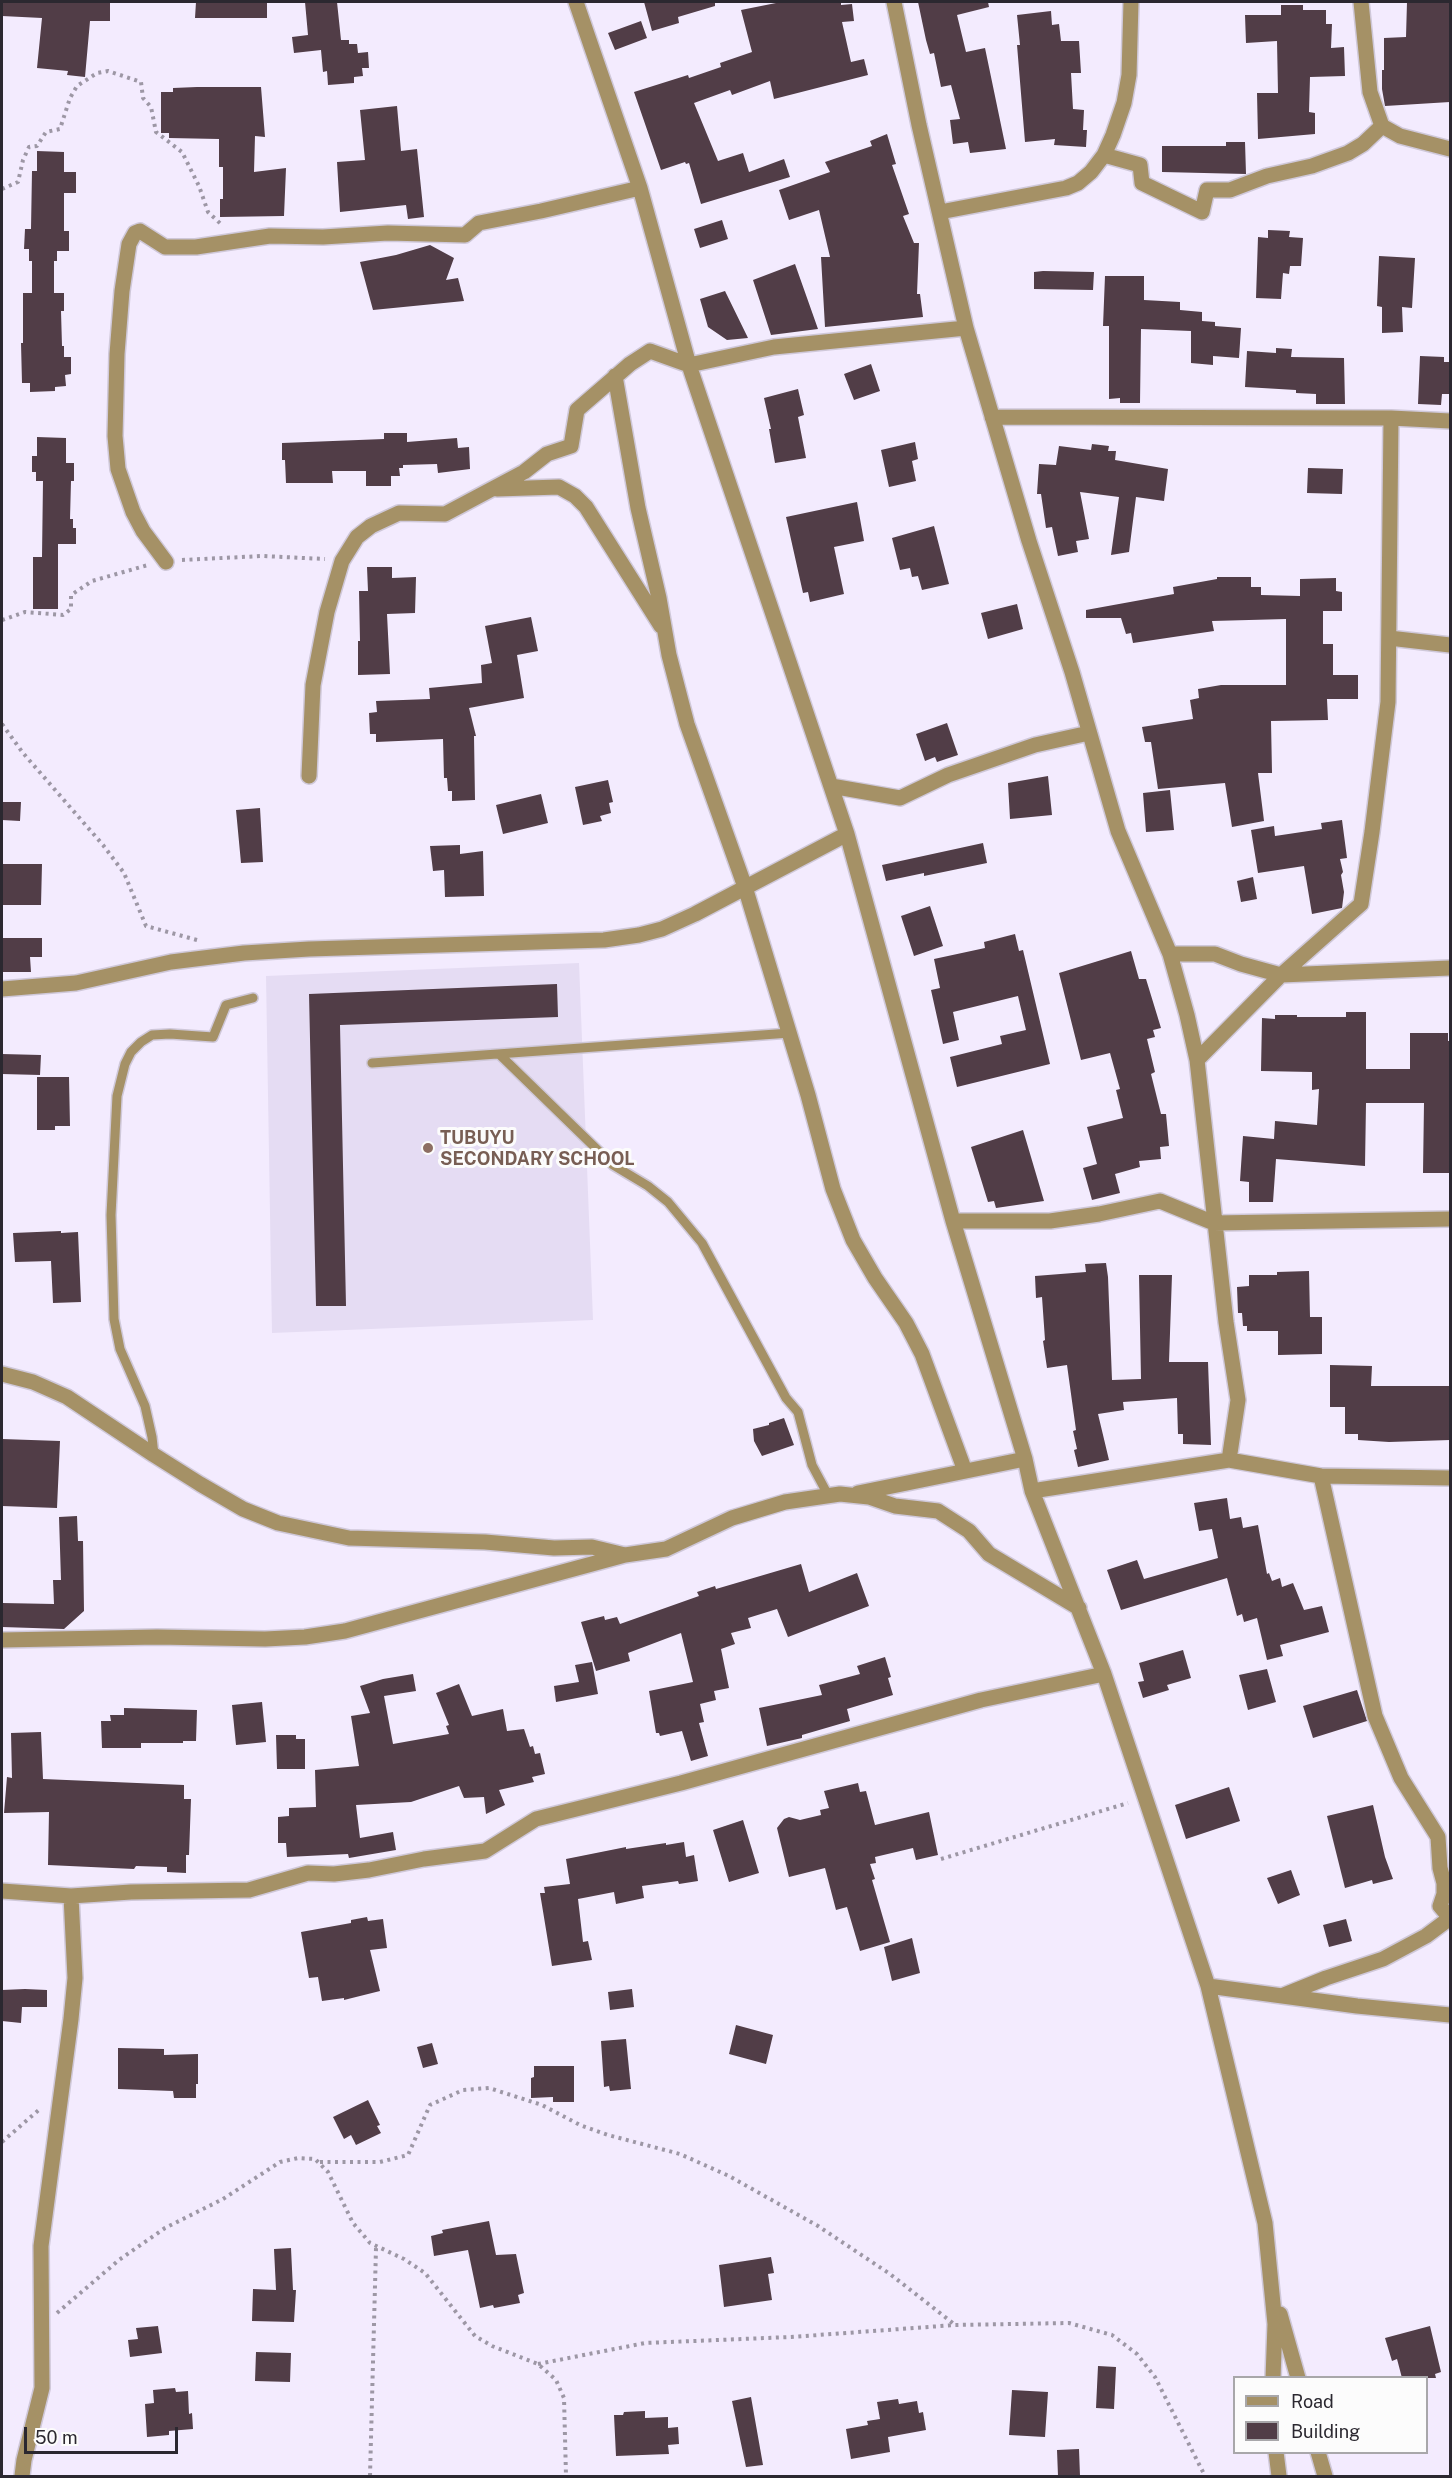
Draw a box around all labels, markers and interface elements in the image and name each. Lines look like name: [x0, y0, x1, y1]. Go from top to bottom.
place label: TUBUYU SECONDARY SCHOOL: [440, 1127, 635, 1170]
marker: TUBUYU SECONDARY SCHOOL: [421, 1141, 435, 1155]
legend: [1233, 2376, 1428, 2454]
text: Road: [1291, 2391, 1334, 2412]
scale bar: [27, 2415, 182, 2453]
text: Building: [1291, 2421, 1360, 2442]
text: 50 m: [35, 2427, 78, 2448]

